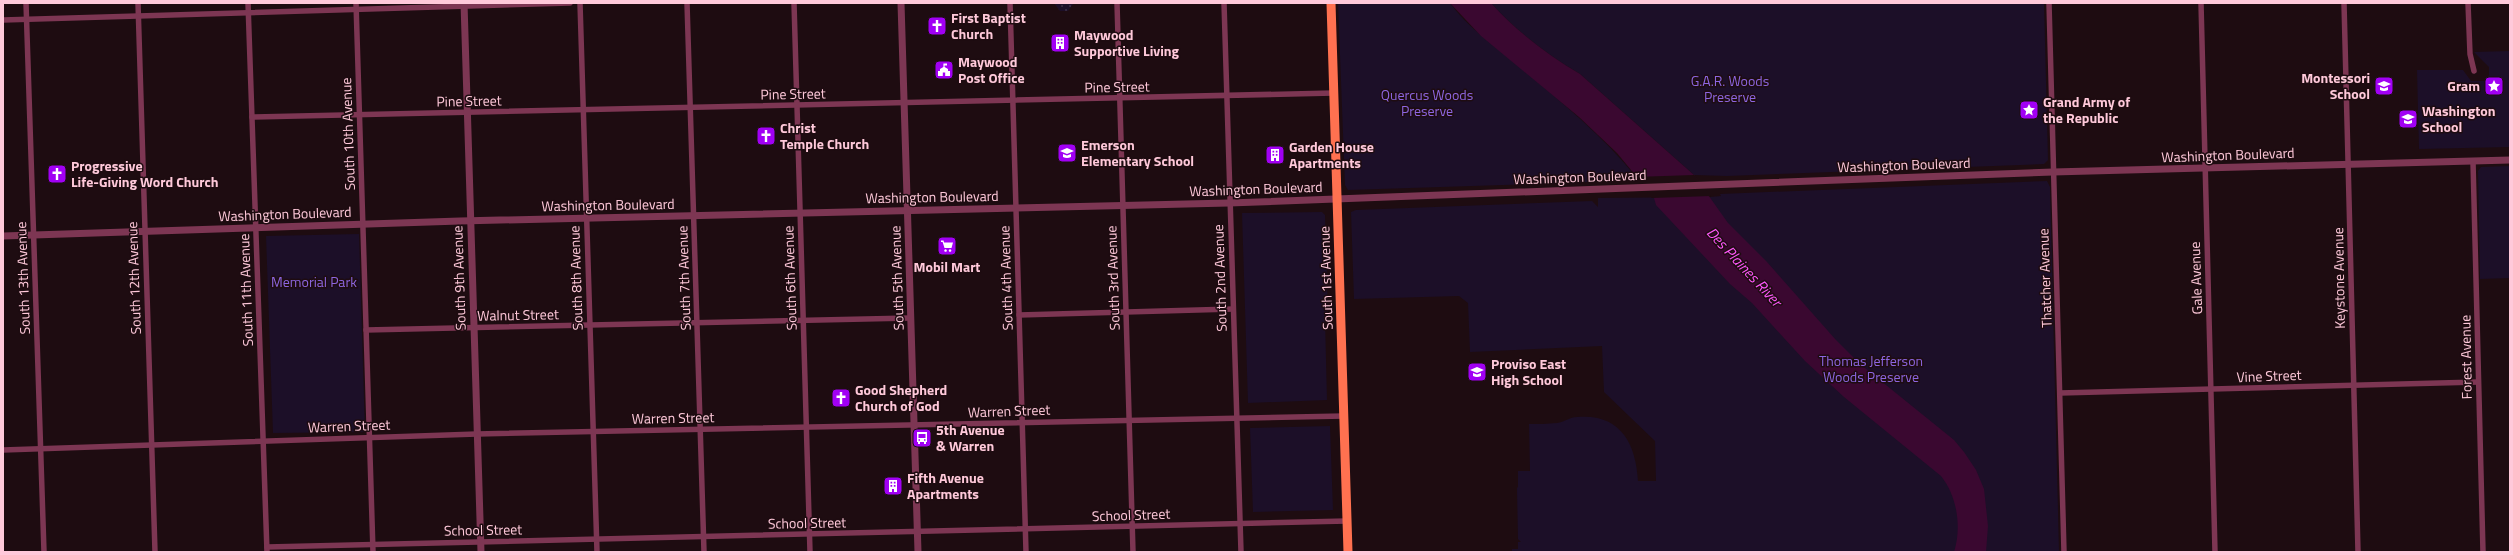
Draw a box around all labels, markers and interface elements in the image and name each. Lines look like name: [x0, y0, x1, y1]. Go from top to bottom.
place label: First Baptist Church: [951, 7, 1026, 44]
church icon: First Baptist Church: [926, 15, 948, 37]
place label: Maywood Supportive Living: [1074, 24, 1180, 61]
building icon: Maywood Supportive Living: [1049, 32, 1071, 54]
place label: Maywood Post Office: [958, 51, 1025, 88]
public building icon: Maywood Post Office: [933, 59, 955, 81]
place label: Montessori School: [2301, 67, 2370, 104]
park label: G.A.R. Woods Preserve: [1691, 70, 1769, 107]
street label: Pine Street: [1084, 75, 1150, 98]
school or university icon: Montessori School: [2373, 75, 2395, 97]
place label: Gram: [2447, 75, 2480, 96]
place icon: Gram: [2483, 75, 2505, 97]
street label: South 10th Avenue: [335, 77, 360, 191]
street label: Pine Street: [760, 82, 826, 105]
park label: Quercus Woods Preserve: [1381, 84, 1473, 121]
street label: Pine Street: [436, 89, 502, 112]
place label: Grand Army of the Republic: [2043, 91, 2130, 128]
place icon: Grand Army of the Republic: [2018, 99, 2040, 121]
place label: Washington School: [2422, 100, 2495, 137]
school or university icon: Washington School: [2397, 108, 2419, 130]
place label: Christ Temple Church: [780, 117, 869, 154]
church icon: Christ Temple Church: [755, 125, 777, 147]
place label: Emerson Elementary School: [1081, 134, 1194, 171]
place label: Garden House Apartments: [1289, 136, 1374, 173]
school or university icon: Emerson Elementary School: [1056, 142, 1078, 164]
street label: Washington Boulevard: [2161, 142, 2295, 167]
building icon: Garden House Apartments: [1264, 144, 1286, 166]
street label: Washington Boulevard: [1837, 152, 1971, 177]
place label: Progressive Life-Giving Word Church: [71, 155, 219, 192]
church icon: Progressive Life-Giving Word Church: [46, 163, 68, 185]
street label: Washington Boulevard: [1513, 164, 1647, 189]
street label: Washington Boulevard: [1189, 176, 1323, 201]
street label: Washington Boulevard: [865, 185, 999, 208]
street label: Washington Boulevard: [541, 193, 675, 216]
street label: Washington Boulevard: [218, 201, 352, 226]
street label: South 13th Avenue: [10, 221, 35, 335]
street label: South 12th Avenue: [121, 221, 146, 335]
water label: Des Plaines River: [1701, 222, 1789, 313]
street label: South 2nd Avenue: [1207, 224, 1232, 332]
street label: South 9th Avenue: [446, 225, 471, 331]
street label: South 8th Avenue: [563, 225, 588, 331]
street label: South 7th Avenue: [671, 225, 696, 331]
street label: South 6th Avenue: [777, 225, 802, 331]
street label: South 5th Avenue: [884, 225, 909, 331]
street label: South 4th Avenue: [993, 225, 1018, 331]
street label: South 3rd Avenue: [1100, 225, 1125, 331]
street label: South 1st Avenue: [1313, 226, 1338, 330]
street label: Keystone Avenue: [2327, 227, 2350, 329]
street label: Thatcher Avenue: [2032, 228, 2057, 328]
street label: South 11th Avenue: [233, 233, 258, 347]
supermarket icon: Mobil Mart: [936, 235, 958, 257]
street label: Gale Avenue: [2184, 241, 2207, 315]
place label: Mobil Mart: [914, 256, 980, 277]
park label: Memorial Park: [271, 271, 357, 292]
street label: Walnut Street: [477, 303, 559, 326]
street label: Forest Avenue: [2454, 315, 2477, 399]
park label: Thomas Jefferson Woods Preserve: [1819, 350, 1923, 387]
place label: Proviso East High School: [1491, 353, 1566, 390]
school or university icon: Proviso East High School: [1466, 361, 1488, 383]
street label: Vine Street: [2236, 364, 2302, 387]
place label: Good Shepherd Church of God: [855, 379, 947, 416]
church icon: Good Shepherd Church of God: [830, 387, 852, 409]
street label: Warren Street: [967, 399, 1051, 422]
street label: Warren Street: [632, 406, 715, 429]
street label: Warren Street: [307, 414, 391, 437]
place label: 5th Avenue & Warren: [936, 419, 1005, 456]
bus stop icon: 5th Avenue & Warren: [911, 427, 933, 449]
place label: Fifth Avenue Apartments: [907, 467, 984, 504]
building icon: Fifth Avenue Apartments: [882, 475, 904, 497]
street label: School Street: [1091, 503, 1171, 526]
street label: School Street: [768, 511, 846, 534]
street label: School Street: [444, 518, 522, 541]

